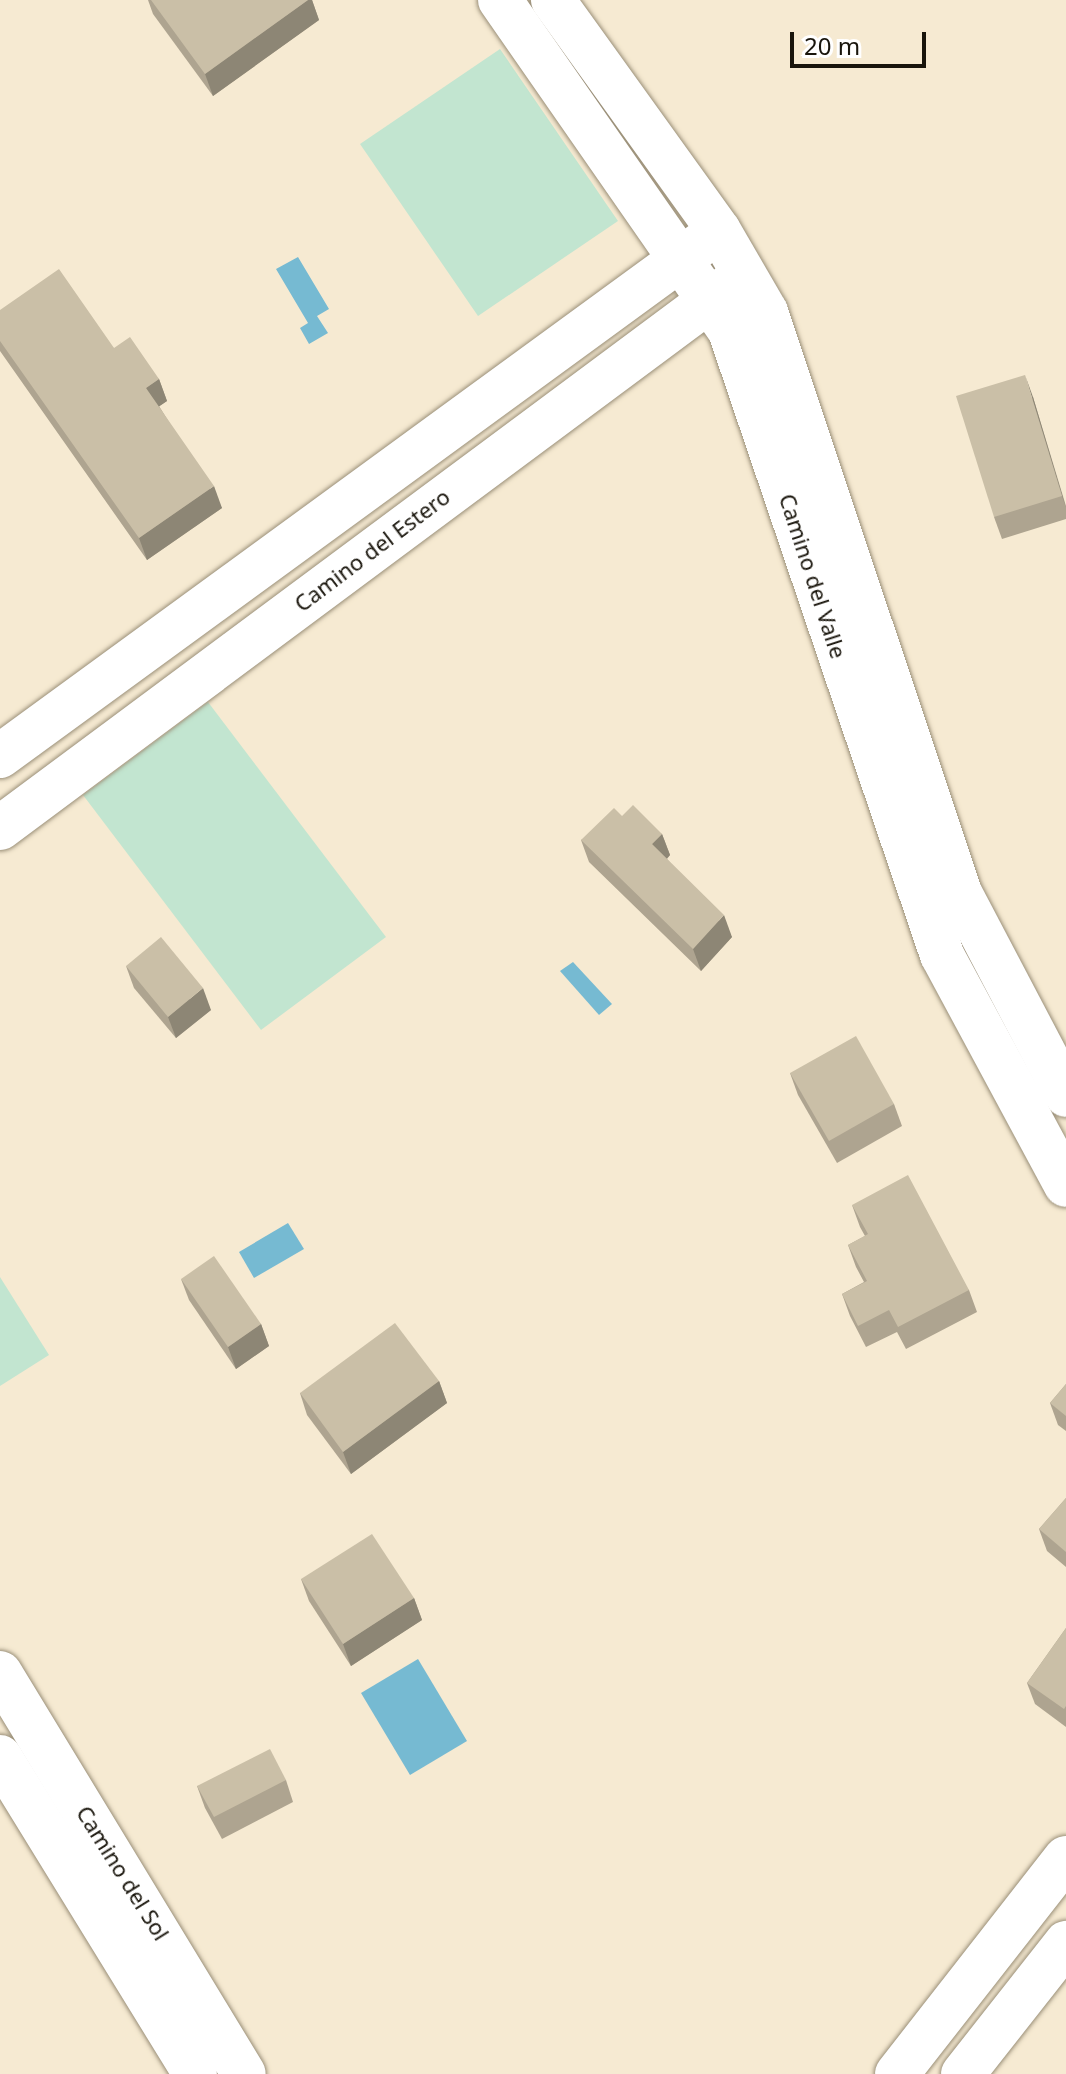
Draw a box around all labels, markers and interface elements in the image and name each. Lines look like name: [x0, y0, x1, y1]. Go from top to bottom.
scale bar: [794, 16, 930, 66]
text: 20 m: [804, 29, 860, 62]
street label: Camino del Estero: [289, 483, 455, 617]
street label: Camino del Valle: [774, 490, 852, 662]
street label: Camino del Sol: [71, 1801, 175, 1945]

